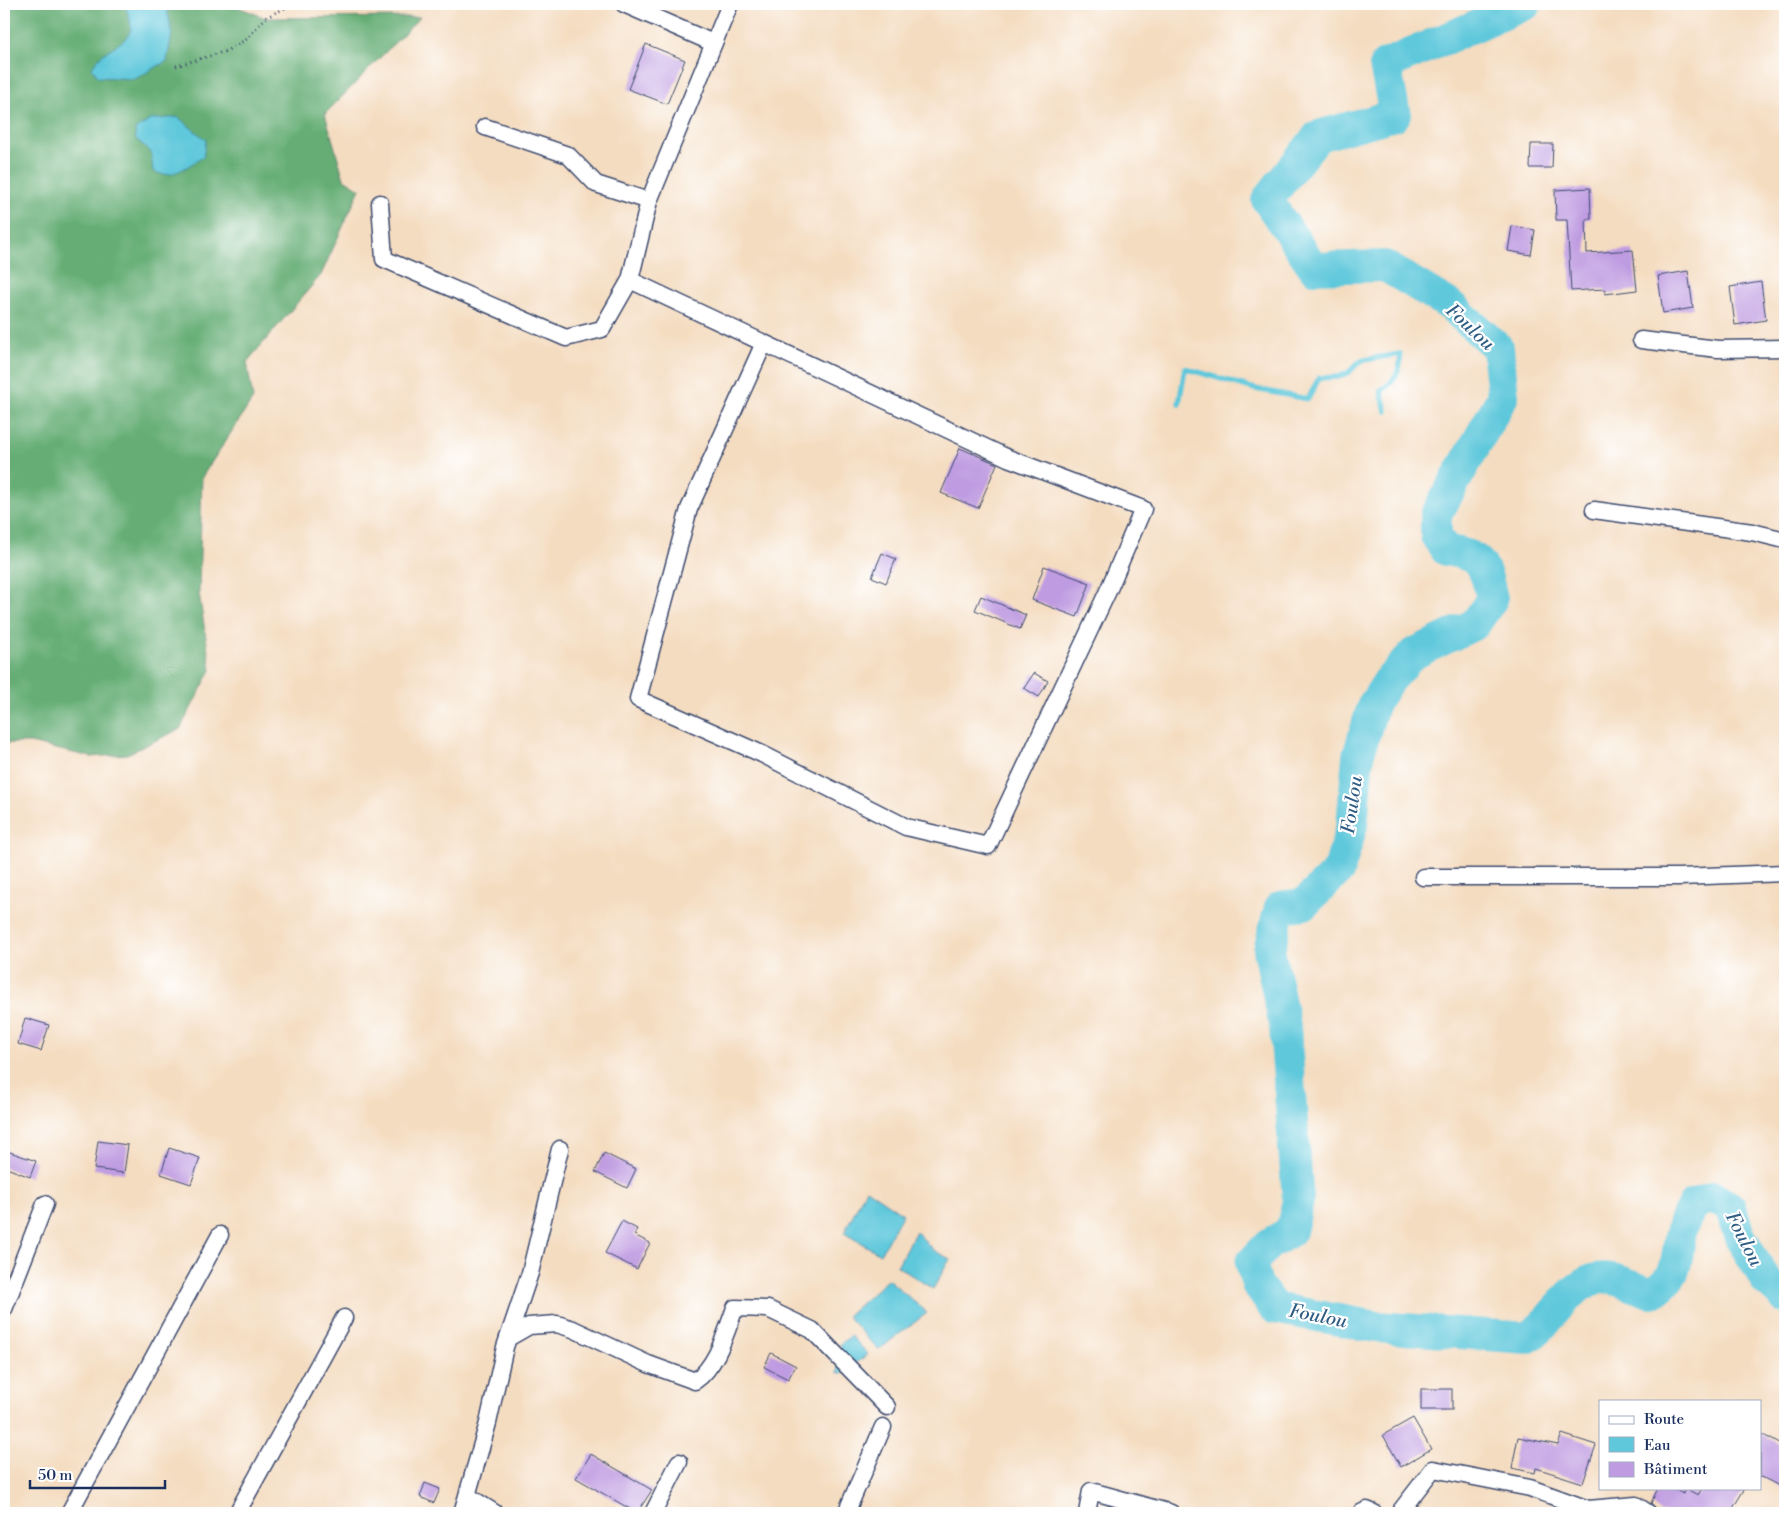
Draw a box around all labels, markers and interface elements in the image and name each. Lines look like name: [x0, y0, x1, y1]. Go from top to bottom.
water label: Foulou: [1440, 298, 1500, 356]
water label: Foulou: [1336, 774, 1368, 836]
water label: Foulou: [1720, 1207, 1768, 1271]
water label: Foulou: [1287, 1299, 1349, 1333]
legend: [1599, 1400, 1762, 1490]
text: Route: [1644, 1410, 1684, 1429]
text: Eau: [1644, 1436, 1671, 1455]
scale bar: [30, 1457, 165, 1489]
text: Bâtiment: [1643, 1460, 1708, 1479]
text: 50 m: [38, 1466, 72, 1485]

